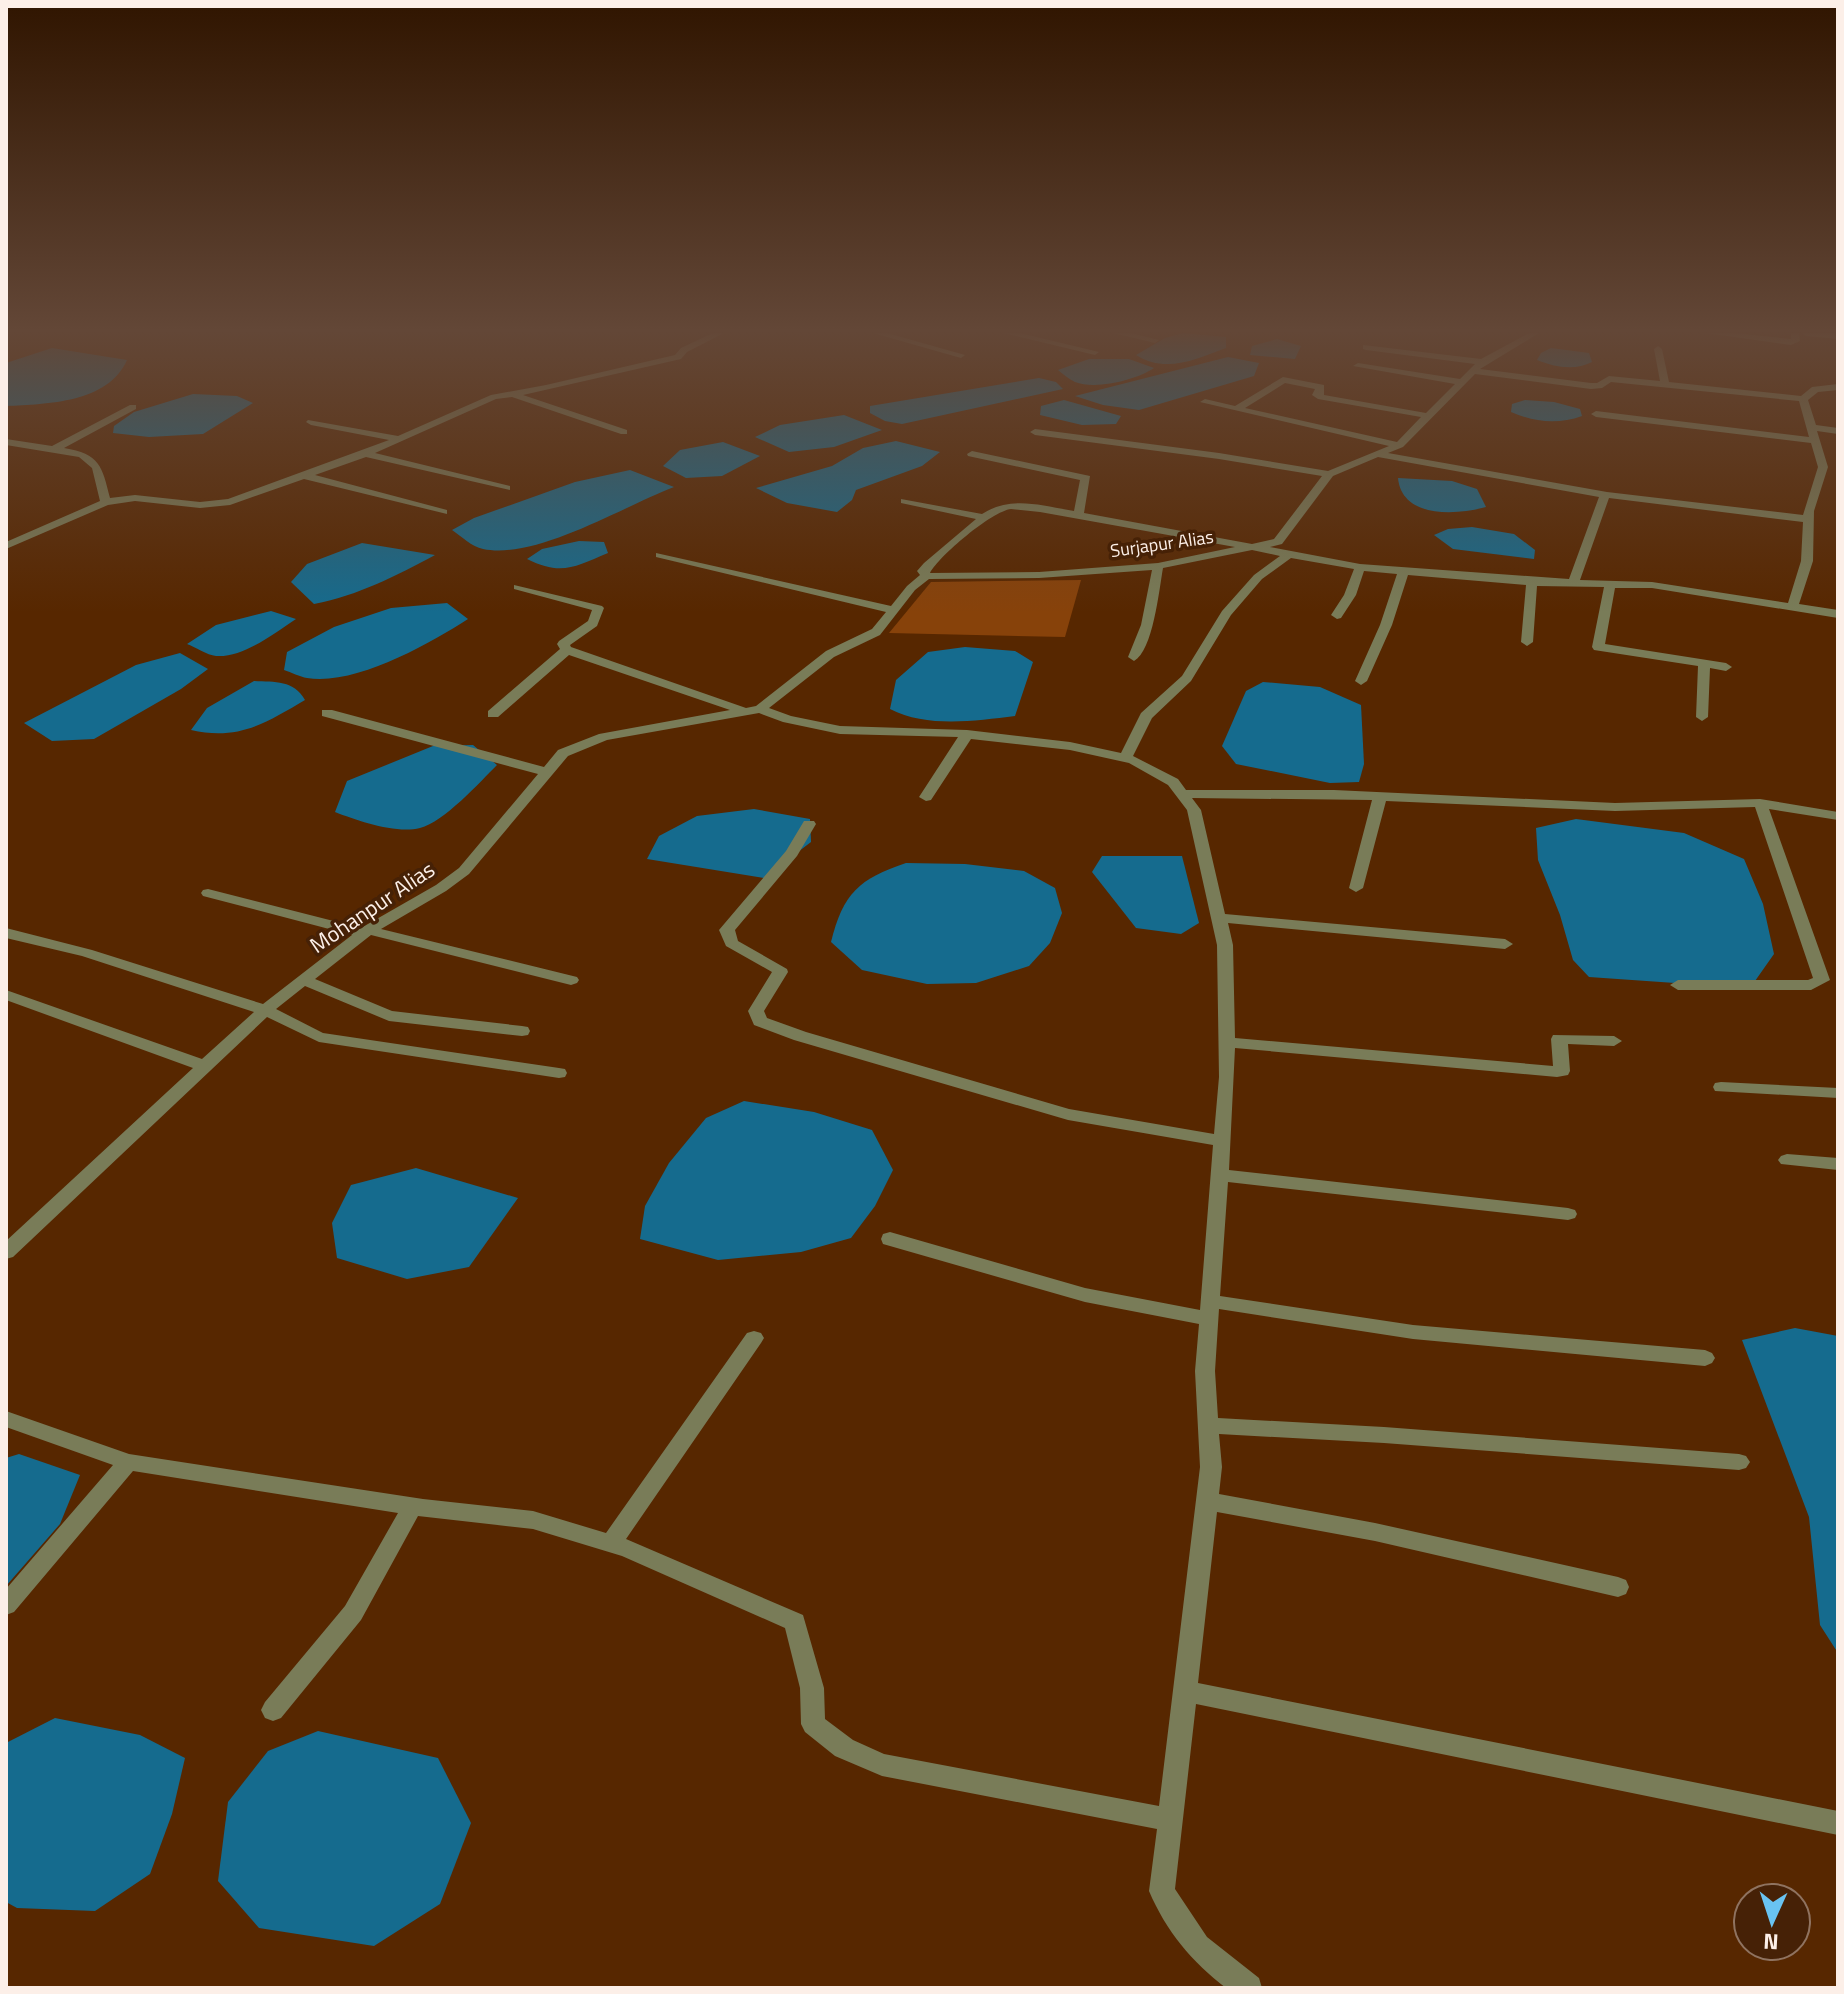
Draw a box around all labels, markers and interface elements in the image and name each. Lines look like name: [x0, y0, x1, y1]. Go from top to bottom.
street label: Surjapur Alias: [1109, 523, 1215, 564]
street label: Mohanpur Alias: [303, 852, 441, 962]
north arrow: [1732, 1882, 1812, 1962]
text: N: [1762, 1925, 1779, 1959]

